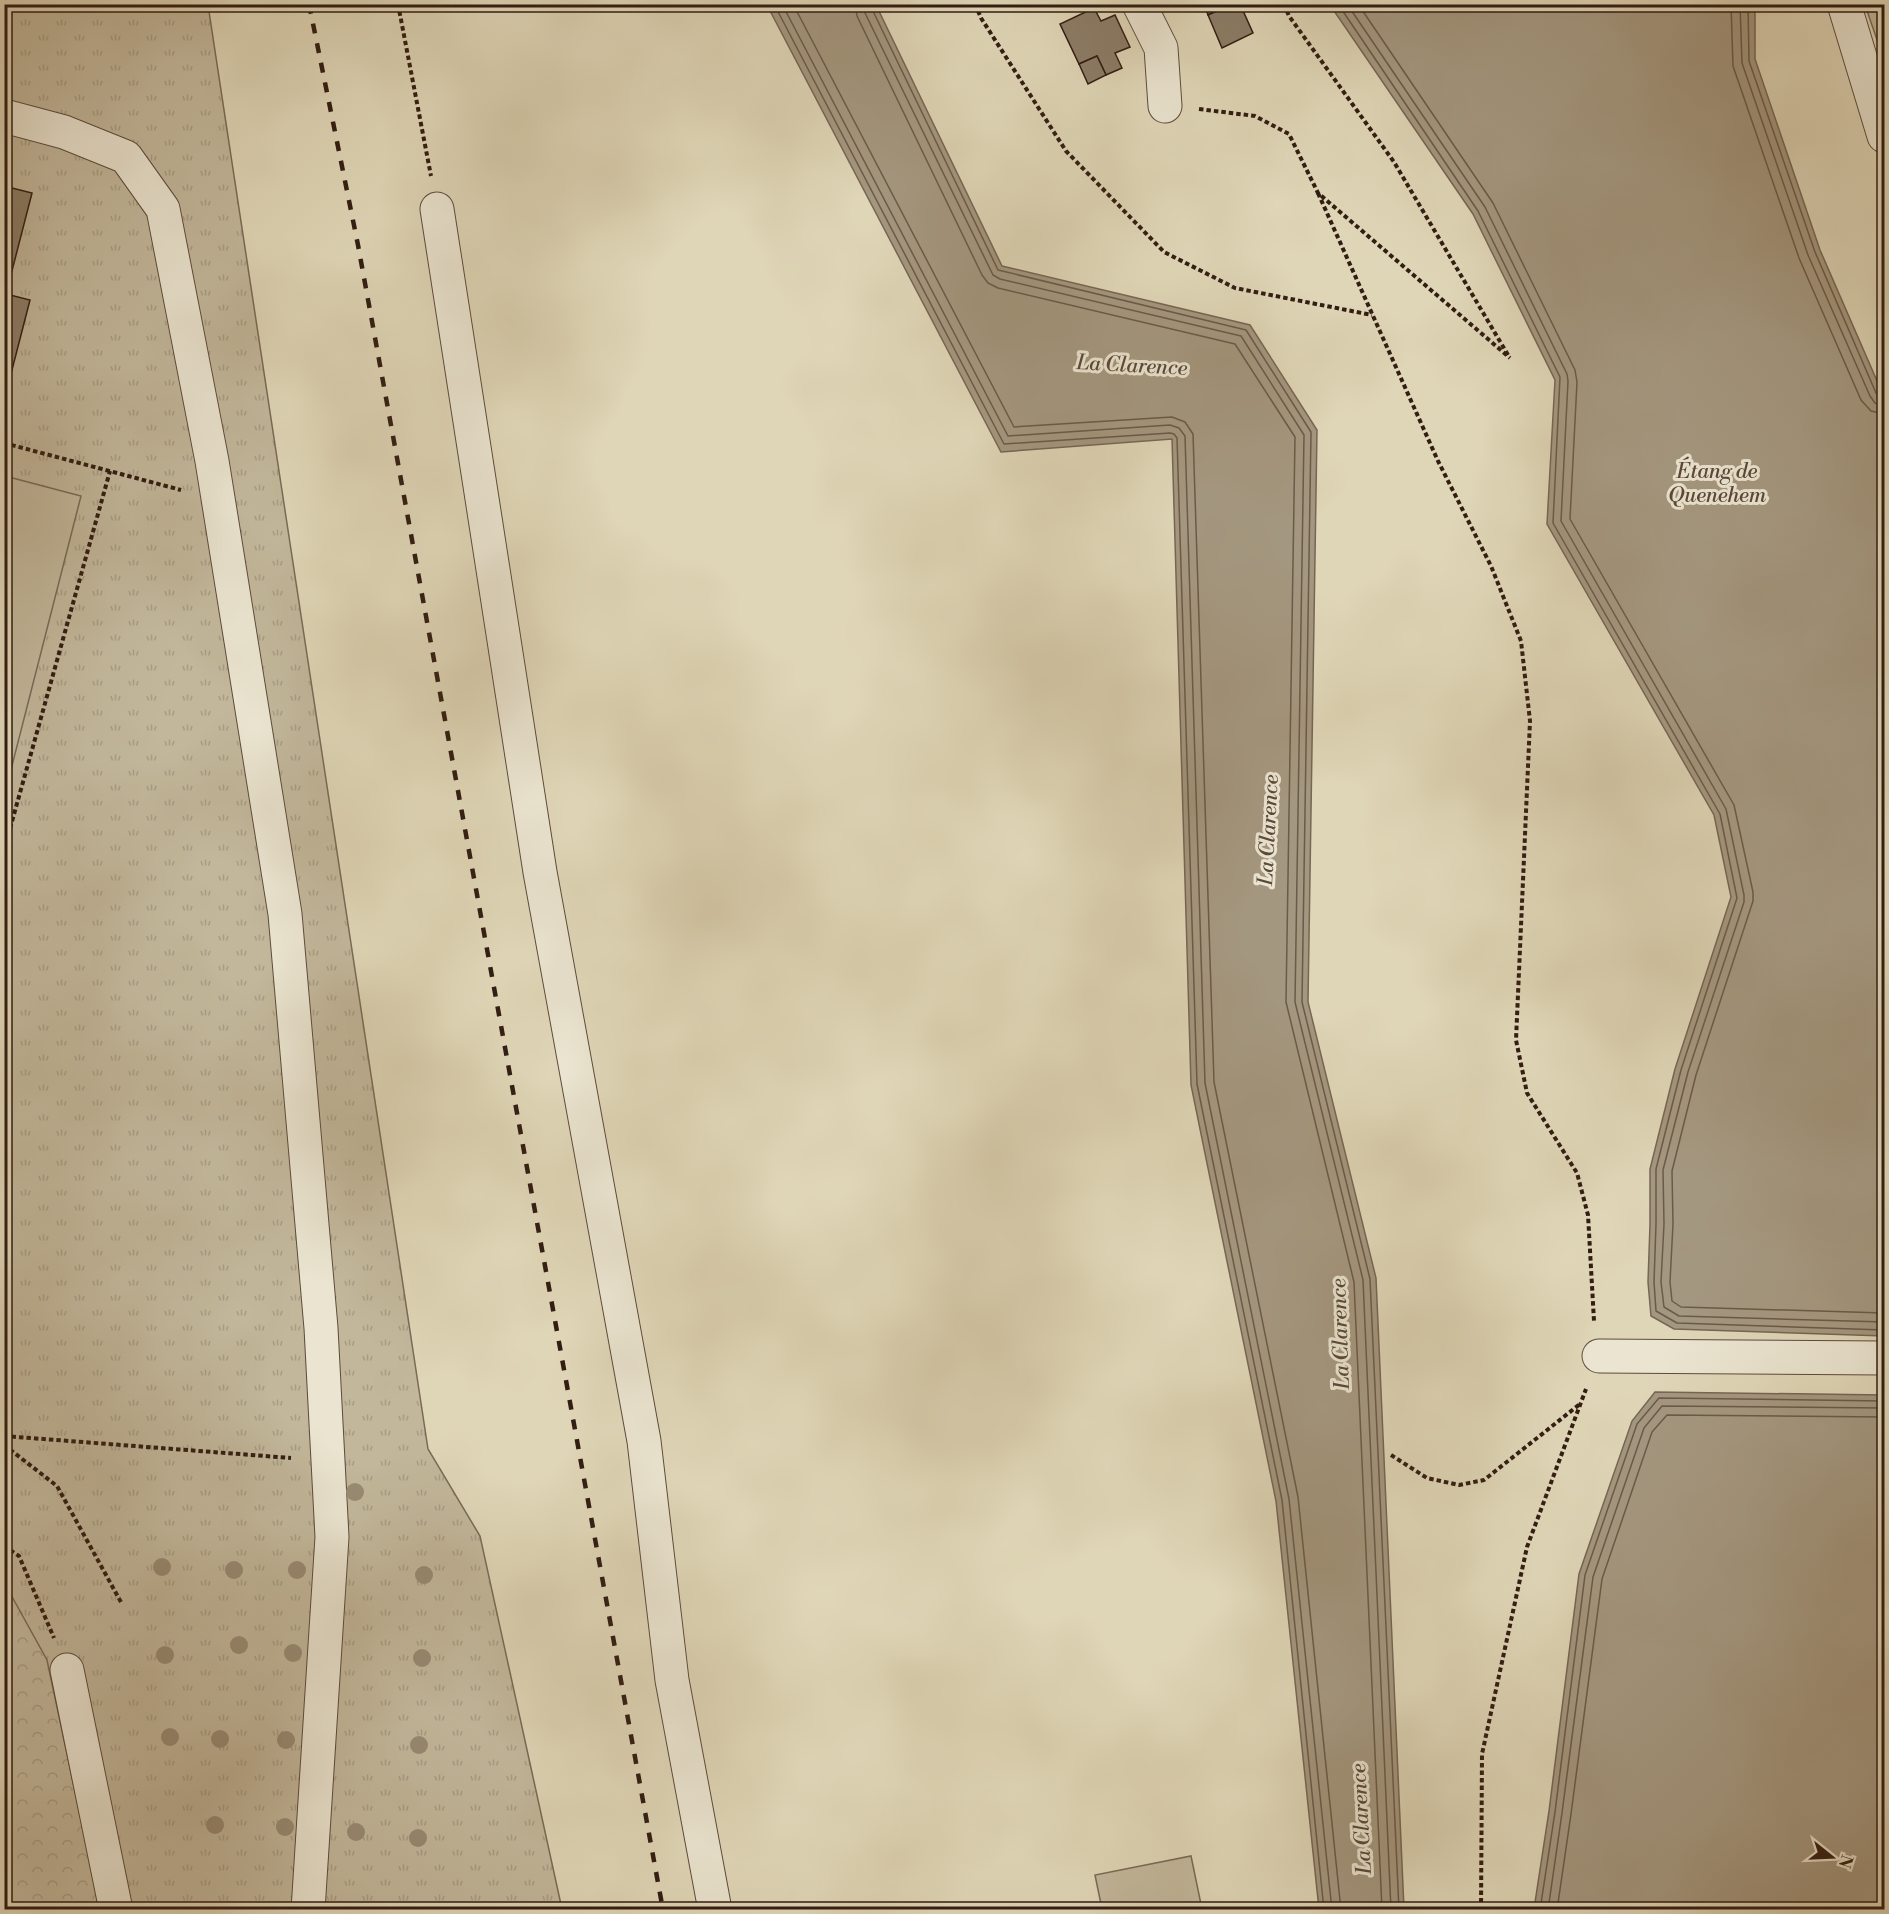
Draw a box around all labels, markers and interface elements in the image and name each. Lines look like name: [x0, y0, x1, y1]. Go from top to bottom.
water label: La Clarence: [1075, 350, 1188, 382]
water label: Étang de Quenehem: [1668, 456, 1767, 509]
water label: La Clarence: [1253, 774, 1285, 887]
water label: La Clarence: [1326, 1278, 1356, 1391]
water label: La Clarence: [1346, 1763, 1378, 1876]
north arrow: [1802, 1827, 1862, 1887]
text: N: [1834, 1852, 1857, 1871]

